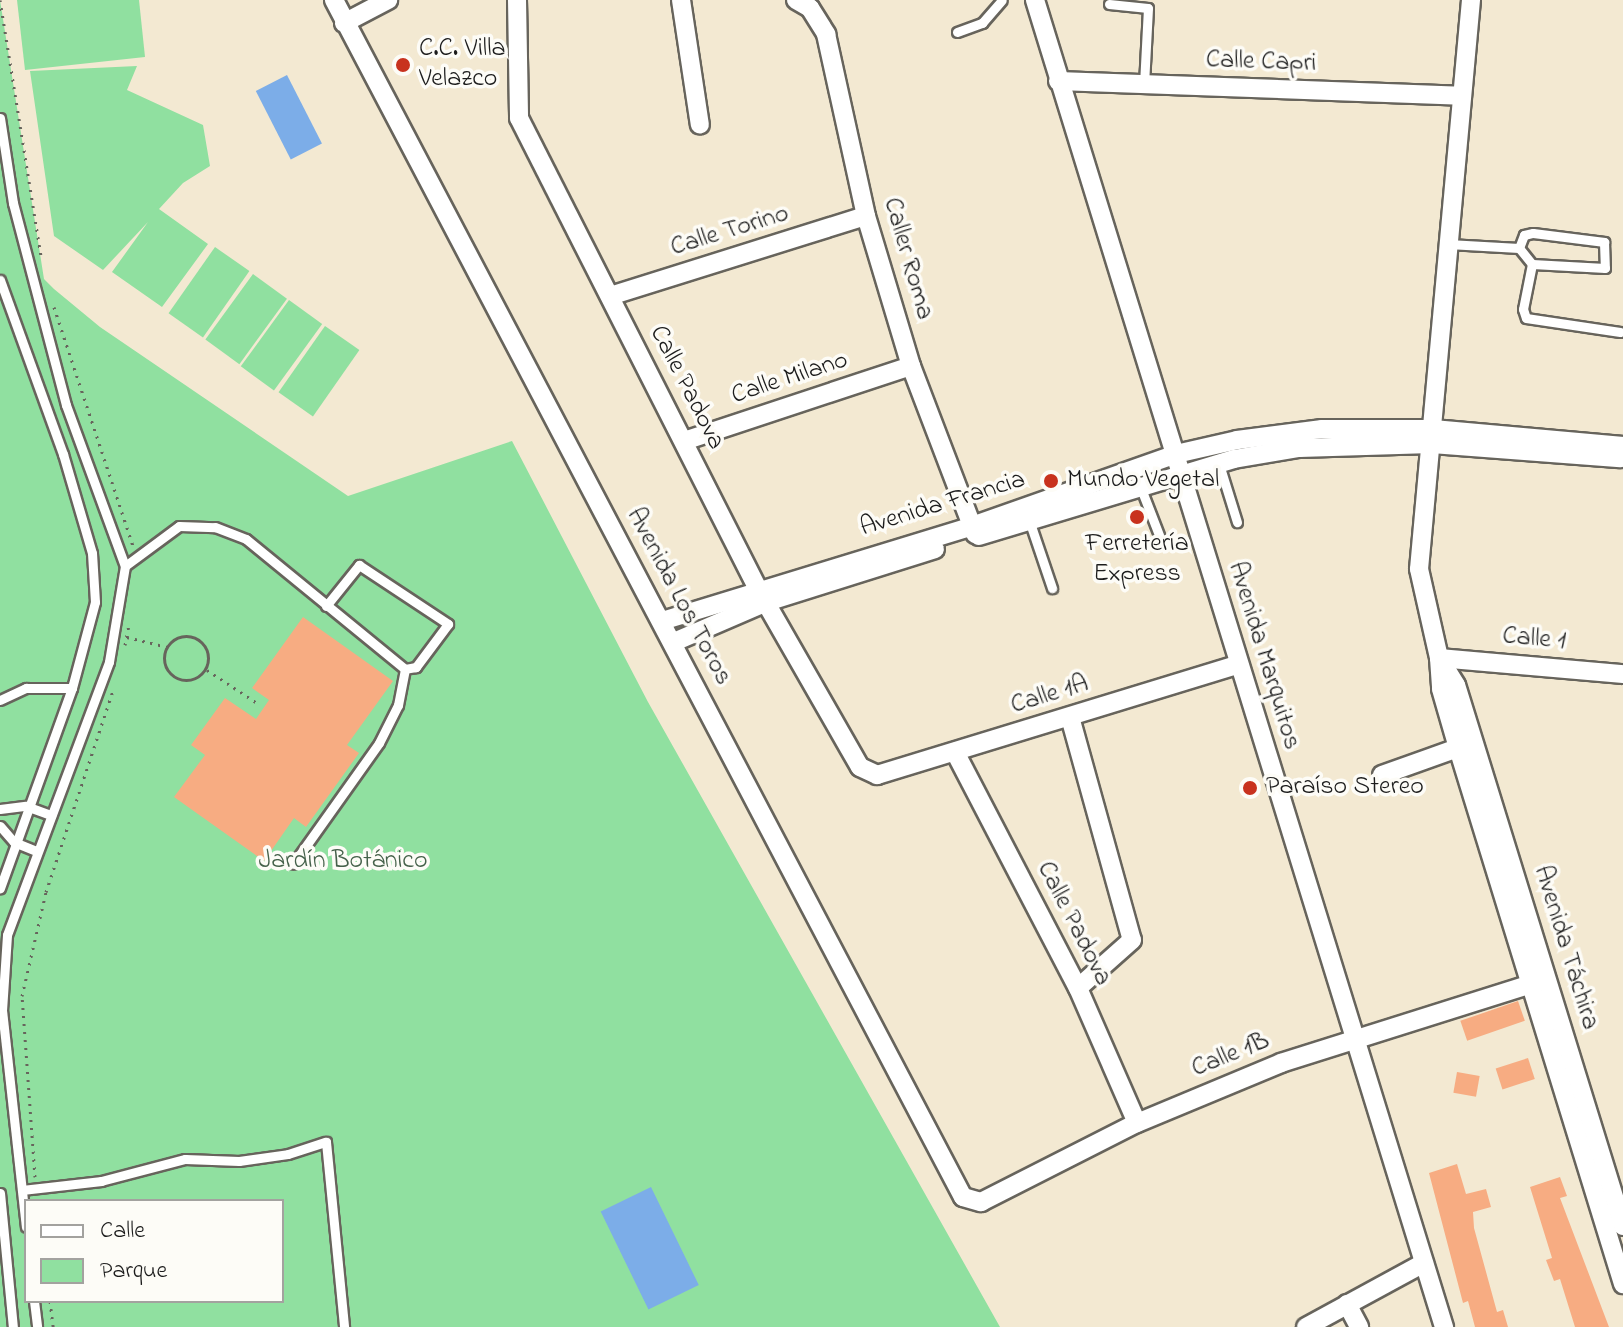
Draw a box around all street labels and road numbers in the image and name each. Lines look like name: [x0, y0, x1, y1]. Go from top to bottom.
street label: Calle Capri: [1205, 45, 1317, 81]
street label: Caller Roma: [875, 194, 939, 324]
street label: Calle Torino: [667, 199, 793, 265]
street label: Calle Padova: [641, 321, 731, 455]
street label: Calle Milano: [728, 346, 852, 412]
street label: Avenida Francia: [857, 465, 1029, 545]
street label: Avenida Los Toros: [618, 503, 738, 691]
street label: Avenida Marquitos: [1220, 558, 1306, 754]
street label: Calle 1: [1501, 622, 1567, 658]
street label: Calle 1A: [1007, 669, 1093, 723]
street label: Calle Padova: [1028, 857, 1118, 991]
street label: Avenida Táchira: [1525, 862, 1605, 1034]
street label: Calle 1B: [1188, 1026, 1274, 1086]

